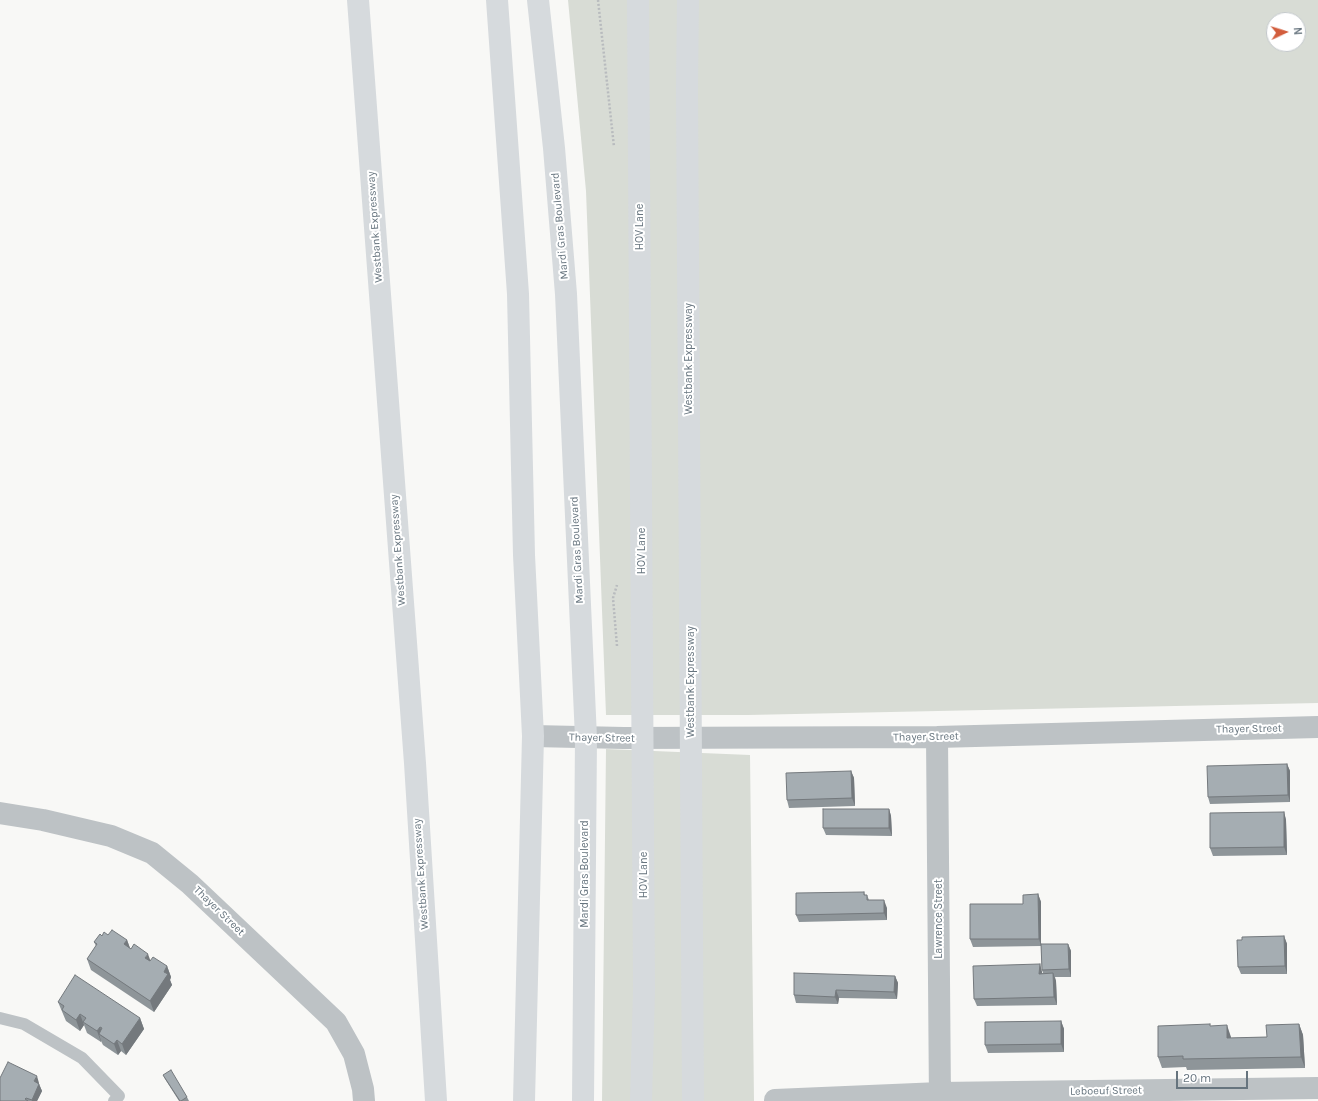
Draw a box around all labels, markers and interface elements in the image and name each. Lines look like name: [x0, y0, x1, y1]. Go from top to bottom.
north arrow: [1266, 12, 1306, 52]
text: N: [1291, 27, 1304, 36]
street label: Westbank Expressway: [365, 171, 385, 283]
street label: Mardi Gras Boulevard: [549, 172, 571, 280]
street label: HOV Lane: [633, 204, 647, 250]
street label: Westbank Expressway: [682, 303, 696, 415]
street label: Westbank Expressway: [388, 494, 408, 606]
street label: Mardi Gras Boulevard: [568, 496, 586, 604]
street label: HOV Lane: [635, 528, 649, 574]
street label: Westbank Expressway: [684, 626, 698, 738]
street label: Thayer Street: [1216, 722, 1282, 736]
street label: Thayer Street: [893, 730, 959, 744]
street label: Thayer Street: [569, 731, 635, 745]
street label: Westbank Expressway: [411, 818, 431, 930]
street label: Mardi Gras Boulevard: [578, 820, 592, 928]
street label: HOV Lane: [637, 852, 651, 898]
street label: Lawrence Street: [932, 879, 946, 959]
street label: Thayer Street: [191, 883, 247, 939]
scale bar: [1178, 1063, 1250, 1089]
text: 20 m: [1183, 1071, 1211, 1085]
street label: Leboeuf Street: [1070, 1084, 1142, 1098]

